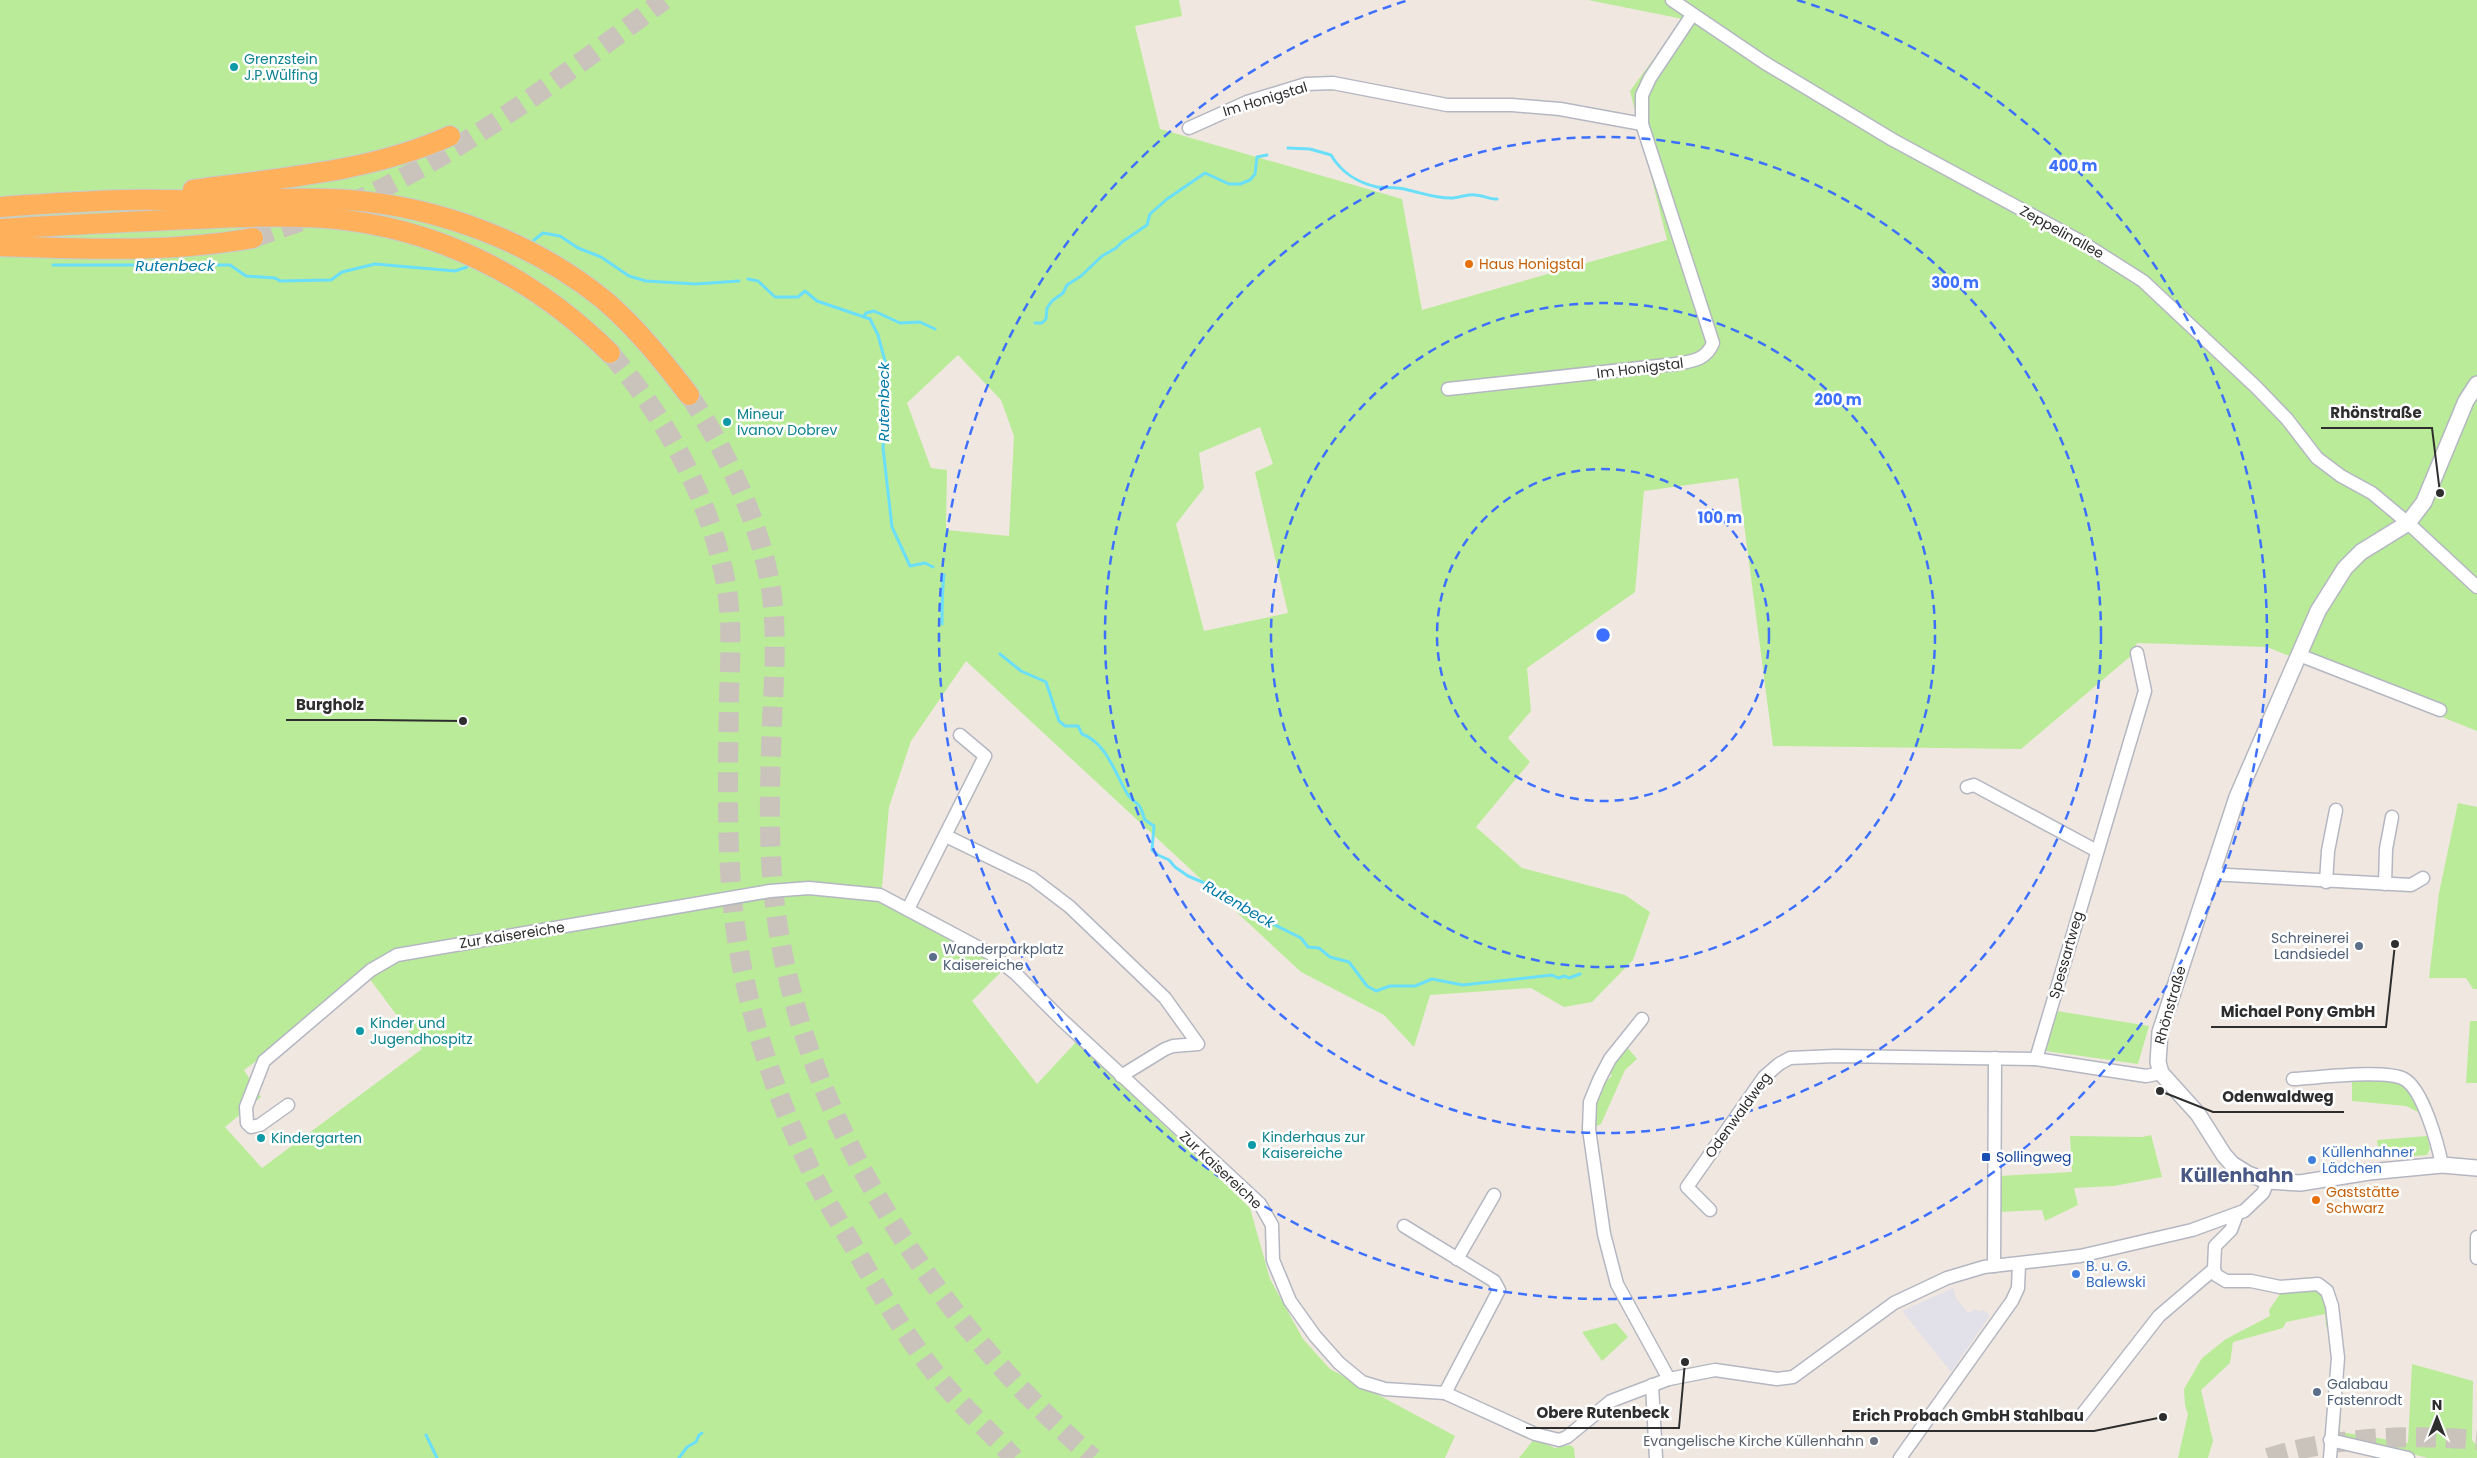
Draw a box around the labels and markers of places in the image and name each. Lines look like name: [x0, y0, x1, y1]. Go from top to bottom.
place label: Grenzstein J.P.Wülfing: [244, 49, 318, 85]
marker: Grenzstein J.P.Wülfing: [228, 61, 240, 73]
place label: Haus Honigstal: [1479, 254, 1584, 274]
marker: Haus Honigstal: [1463, 258, 1475, 270]
callout: Rhönstraße: [2321, 398, 2432, 428]
place label: Mineur Ivanov Dobrev: [737, 404, 837, 440]
marker: Mineur Ivanov Dobrev: [721, 416, 733, 428]
centre of rings: [1594, 626, 1612, 644]
callout: Burgholz: [286, 690, 374, 720]
place label: Schreinerei Landsiedel: [2271, 928, 2349, 964]
place label: Wanderparkplatz Kaisereiche: [943, 939, 1064, 975]
marker: Schreinerei Landsiedel: [2353, 940, 2365, 952]
marker: Wanderparkplatz Kaisereiche: [927, 951, 939, 963]
callout: Michael Pony GmbH: [2211, 997, 2386, 1027]
place label: Kinder und Jugendhospitz: [370, 1013, 473, 1049]
marker: Kinder und Jugendhospitz: [354, 1025, 366, 1037]
callout: Odenwaldweg: [2213, 1082, 2344, 1112]
place label: Kinderhaus zur Kaisereiche: [1262, 1127, 1365, 1163]
place label: Kindergarten: [271, 1128, 362, 1148]
marker: Kindergarten: [255, 1132, 267, 1144]
marker: Kinderhaus zur Kaisereiche: [1246, 1139, 1258, 1151]
place label: Küllenhahner Lädchen: [2322, 1142, 2414, 1178]
place label: Sollingweg: [1996, 1147, 2072, 1167]
marker: Sollingweg: [1980, 1151, 1992, 1163]
marker: Küllenhahner Lädchen: [2306, 1154, 2318, 1166]
place label: Gaststätte Schwarz: [2326, 1182, 2400, 1218]
marker: Gaststätte Schwarz: [2310, 1194, 2322, 1206]
place label: B. u. G. Balewski: [2086, 1256, 2146, 1292]
marker: B. u. G. Balewski: [2070, 1268, 2082, 1280]
place label: Galabau Fastenrodt: [2327, 1374, 2402, 1410]
marker: Galabau Fastenrodt: [2311, 1386, 2323, 1398]
callout: Obere Rutenbeck: [1526, 1398, 1679, 1428]
callout: Erich Probach GmbH Stahlbau: [1842, 1401, 2094, 1431]
place label: Evangelische Kirche Küllenhahn: [1643, 1431, 1864, 1451]
marker: Evangelische Kirche Küllenhahn: [1868, 1435, 1880, 1447]

